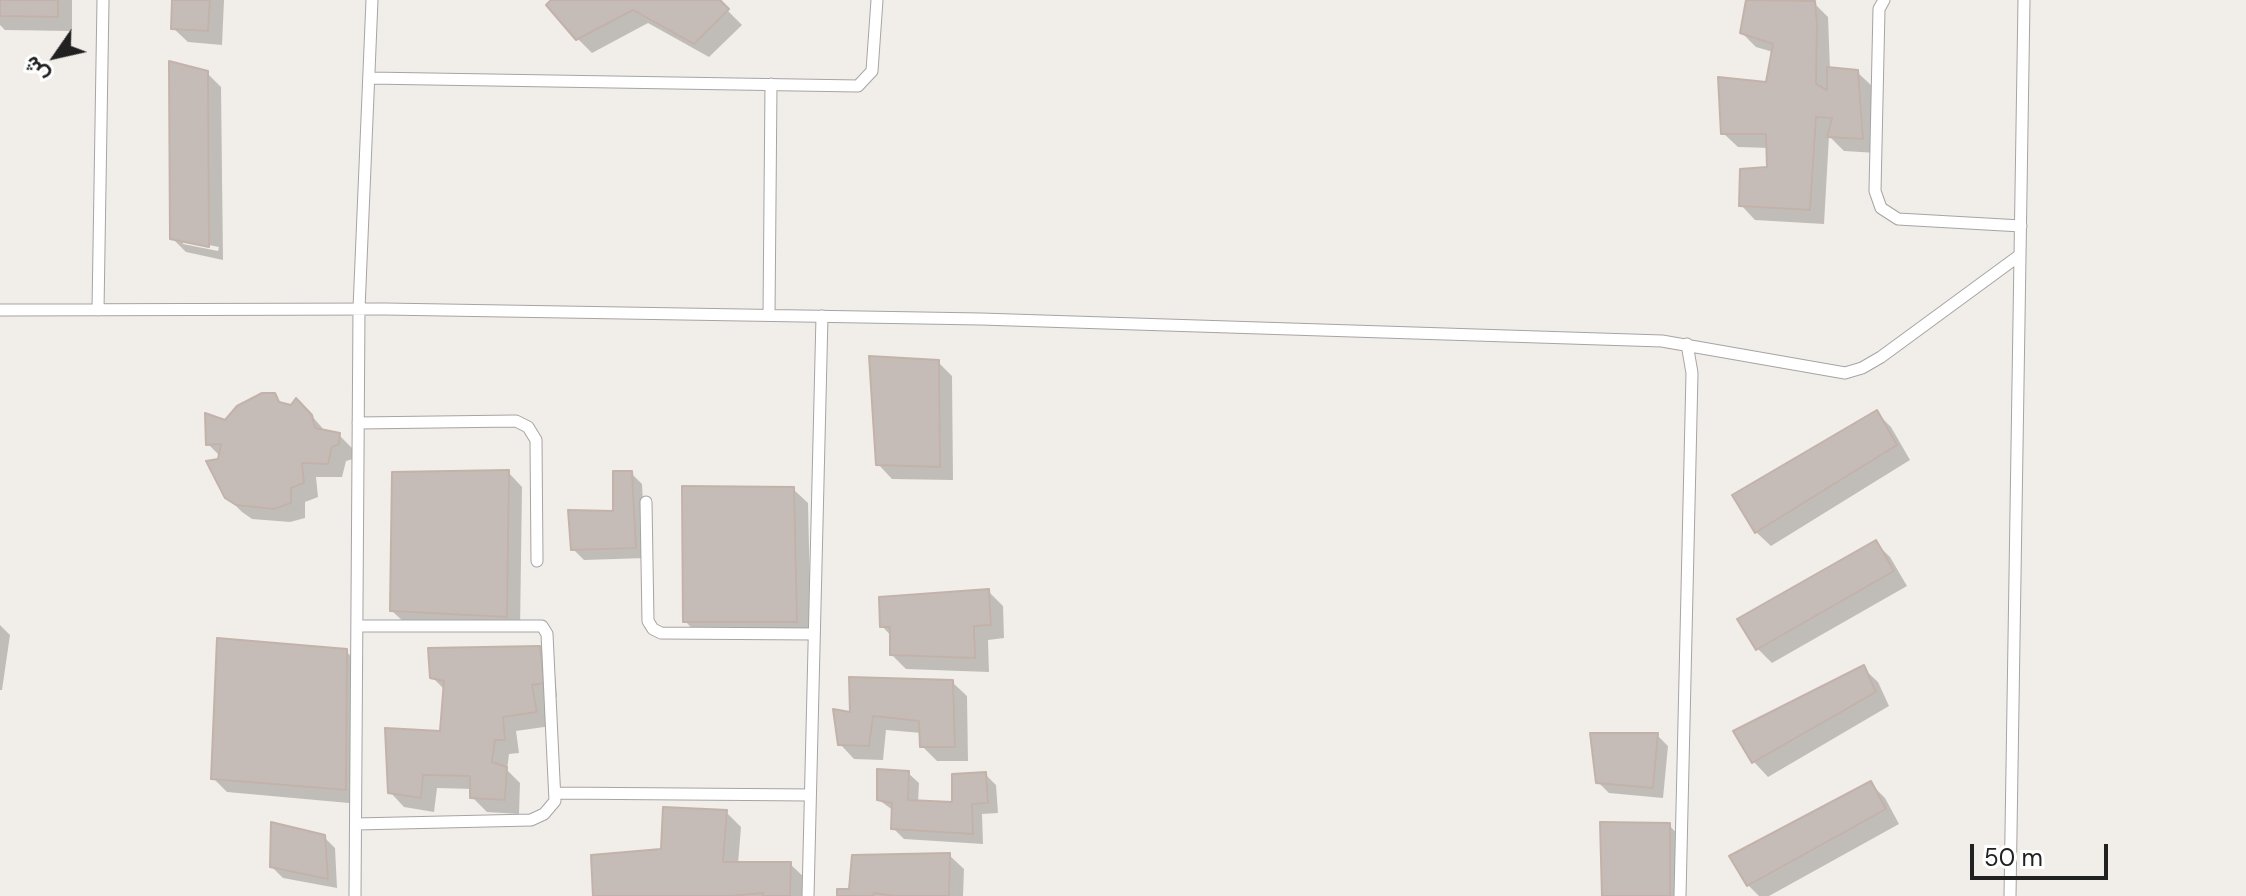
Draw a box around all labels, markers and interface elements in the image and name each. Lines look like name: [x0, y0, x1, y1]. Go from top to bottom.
north arrow: [16, 16, 96, 96]
text: ش: [16, 51, 55, 89]
scale bar: [1974, 828, 2112, 878]
text: 50 m: [1984, 842, 2043, 873]

